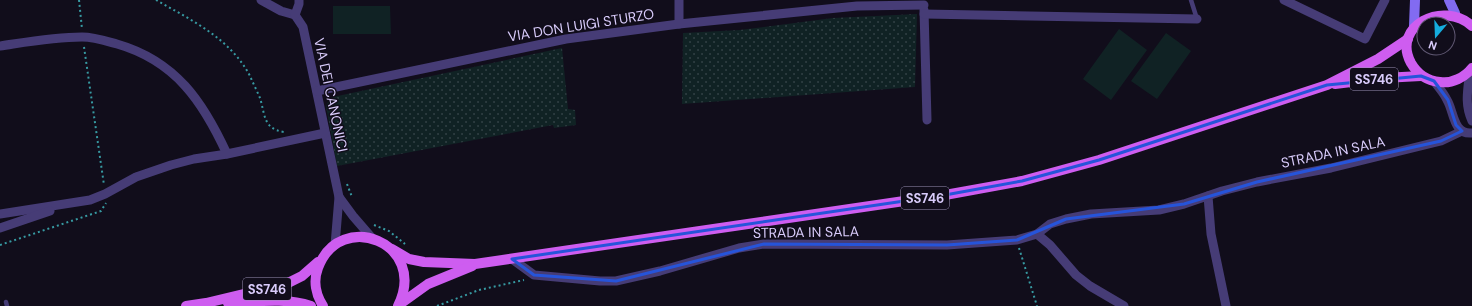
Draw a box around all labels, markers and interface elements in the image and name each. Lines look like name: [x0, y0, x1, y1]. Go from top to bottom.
street label: VIA DON LUIGI STURZO: [507, 5, 656, 45]
north arrow: [1416, 16, 1456, 56]
street label: VIA DEI CANONICI: [310, 36, 352, 154]
text: N: [1427, 38, 1439, 53]
road number: SS746: [1350, 68, 1398, 90]
street label: STRADA IN SALA: [1279, 132, 1387, 172]
road number: SS746: [901, 187, 949, 209]
street label: STRADA IN SALA: [753, 222, 859, 242]
road number: SS746: [243, 278, 291, 300]

